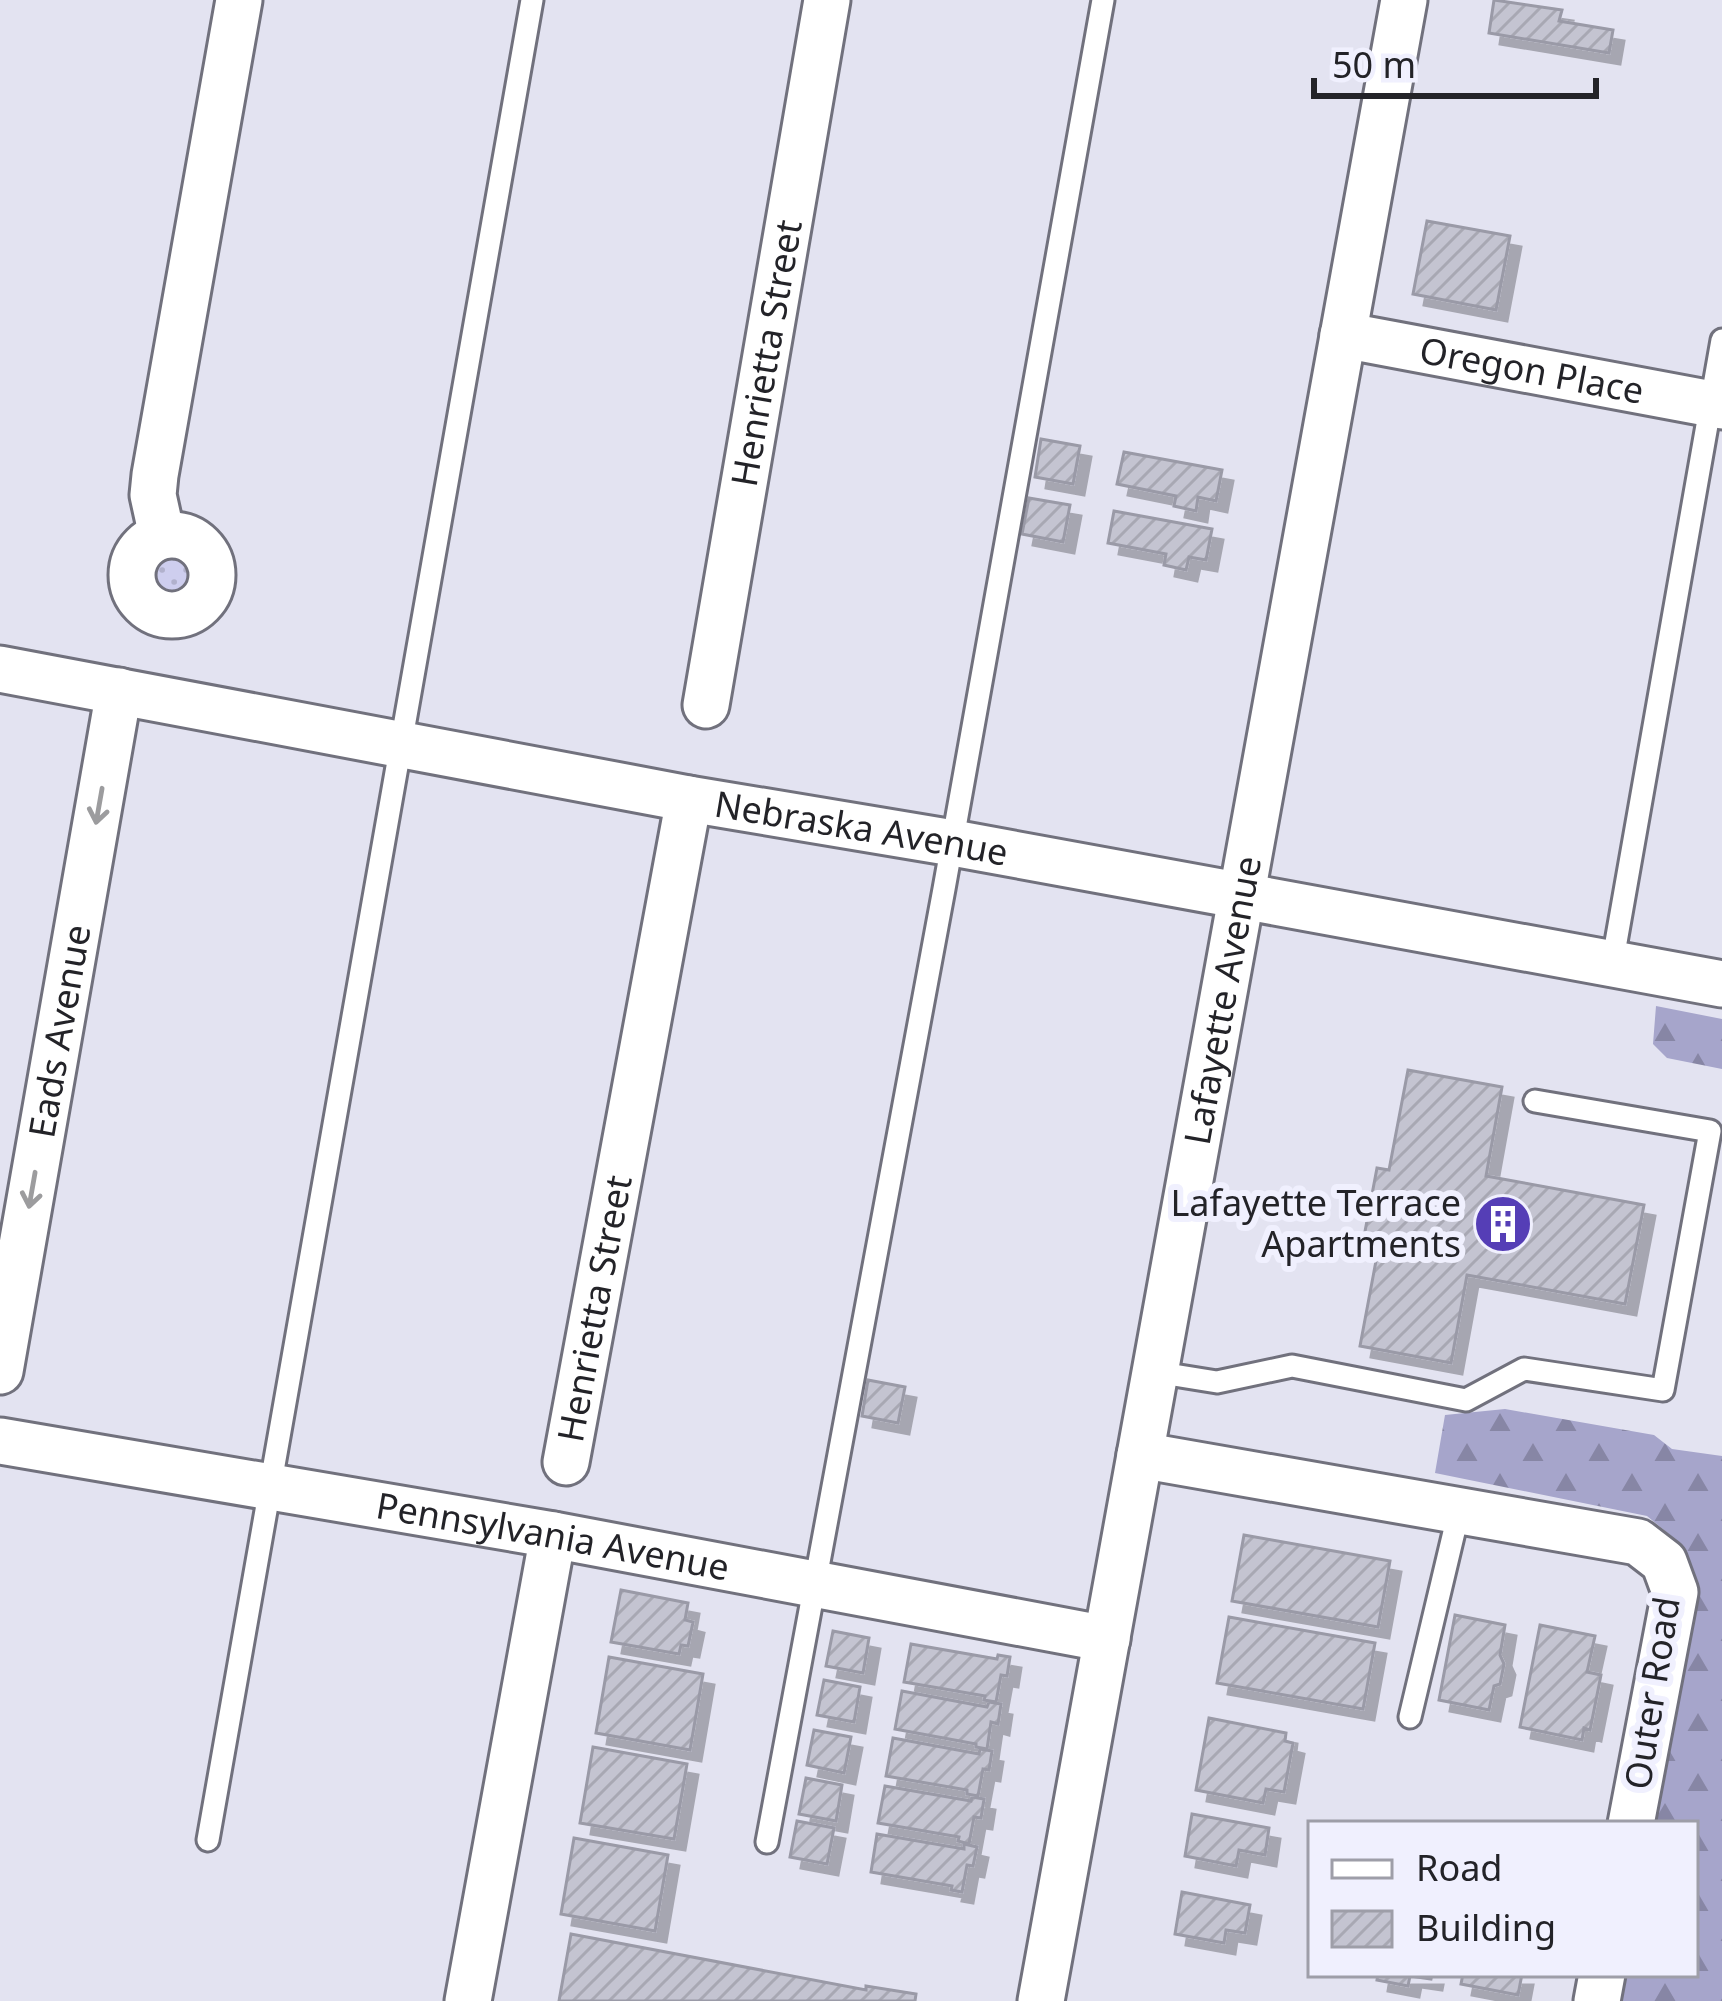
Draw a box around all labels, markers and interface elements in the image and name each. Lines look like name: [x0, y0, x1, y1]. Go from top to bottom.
scale bar: [1314, 24, 1596, 98]
text: 50 m: [1332, 40, 1416, 89]
street label: Henrietta Street: [719, 216, 813, 490]
street label: Oregon Place: [1416, 325, 1648, 415]
street label: Nebraska Avenue: [711, 779, 1012, 877]
one-way arrow: [87, 786, 109, 825]
street label: Lafayette Avenue: [1172, 852, 1272, 1149]
street label: Eads Avenue: [16, 921, 102, 1141]
one-way arrow: [19, 1170, 42, 1209]
street label: Henrietta Street: [545, 1171, 643, 1446]
place label: Lafayette Terrace Apartments: [1170, 1178, 1461, 1268]
building icon: Lafayette Terrace Apartments: [1472, 1193, 1534, 1255]
street label: Pennsylvania Avenue: [373, 1480, 733, 1592]
street label: Outer Road: [1612, 1593, 1691, 1793]
legend: [1308, 1821, 1698, 1977]
text: Road: [1416, 1843, 1503, 1892]
text: Building: [1416, 1903, 1556, 1952]

